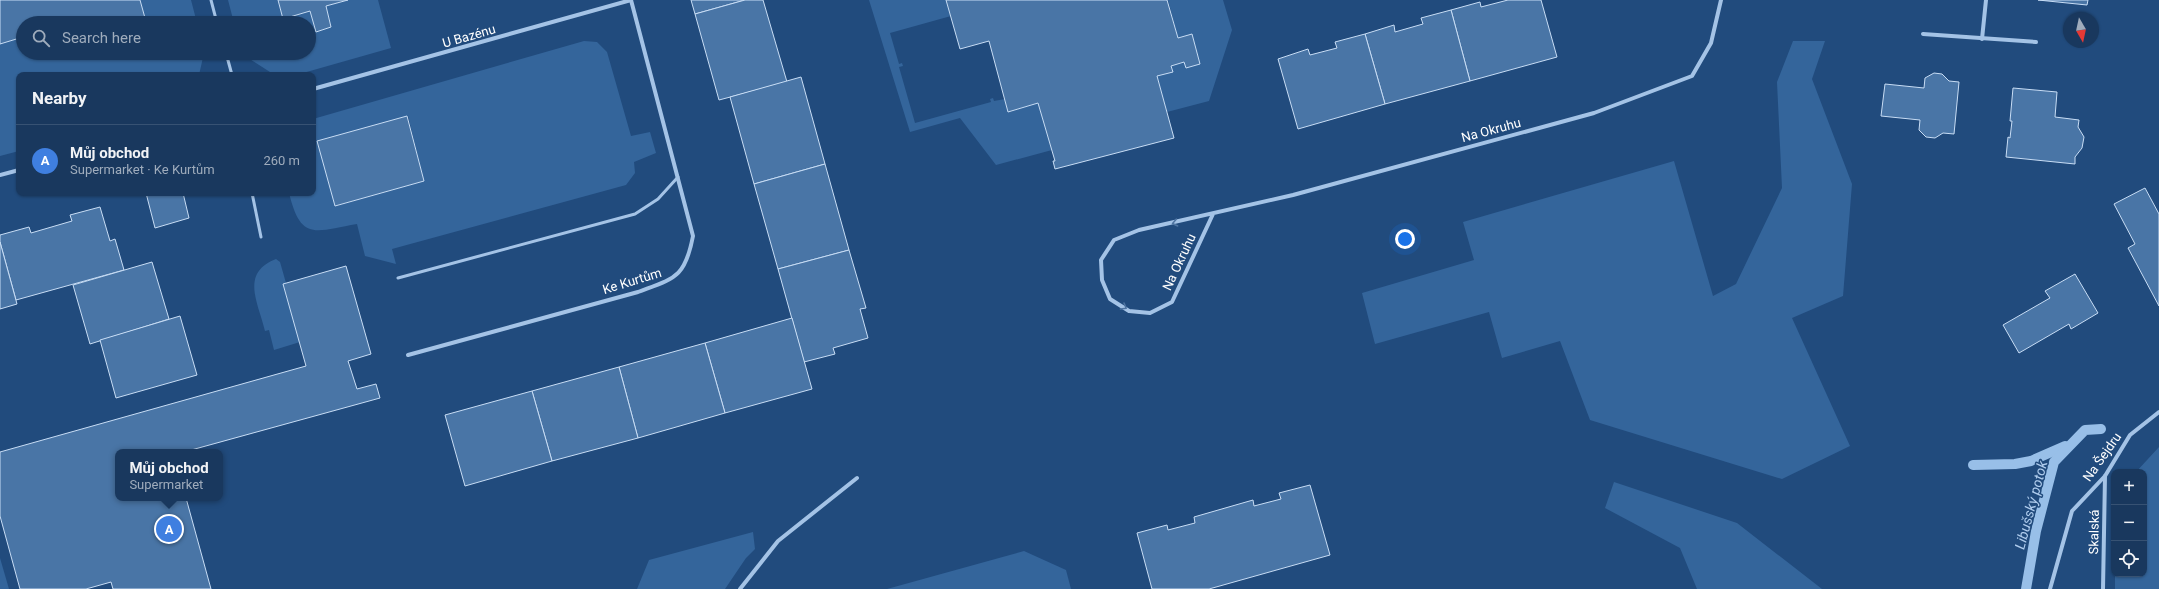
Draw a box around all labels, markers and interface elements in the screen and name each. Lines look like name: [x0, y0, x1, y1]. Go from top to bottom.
north arrow: [2063, 12, 2099, 48]
search box: [16, 16, 316, 60]
street label: U Bazénu: [441, 21, 497, 51]
icon: search: [30, 27, 52, 49]
text: Search here: [62, 29, 141, 47]
text: Nearby: [32, 88, 87, 108]
street label: Na Okruhu: [1460, 115, 1522, 145]
text: Můj obchod: [70, 144, 149, 162]
text: A: [41, 153, 49, 168]
text: 260 m: [263, 153, 300, 168]
text: Supermarket · Ke Kurtům: [70, 162, 215, 177]
one-way arrow: [1171, 218, 1178, 226]
your location: [1395, 229, 1415, 249]
street label: Na Okruhu: [1159, 231, 1199, 293]
street label: Ke Kurtům: [601, 265, 663, 297]
one-way arrow: [1120, 303, 1127, 310]
street label: Na Šejdru: [2080, 430, 2124, 484]
popup: [115, 449, 223, 501]
water label: Libušský potok: [2012, 458, 2051, 551]
text: Můj obchod: [129, 459, 209, 477]
map controls: [2111, 469, 2147, 577]
button: +: [2111, 469, 2147, 505]
text: Supermarket: [129, 477, 203, 492]
button: −: [2111, 505, 2147, 541]
street label: Skalská: [2086, 509, 2102, 555]
pin: A: [156, 514, 182, 544]
button: locate: [2111, 541, 2147, 577]

